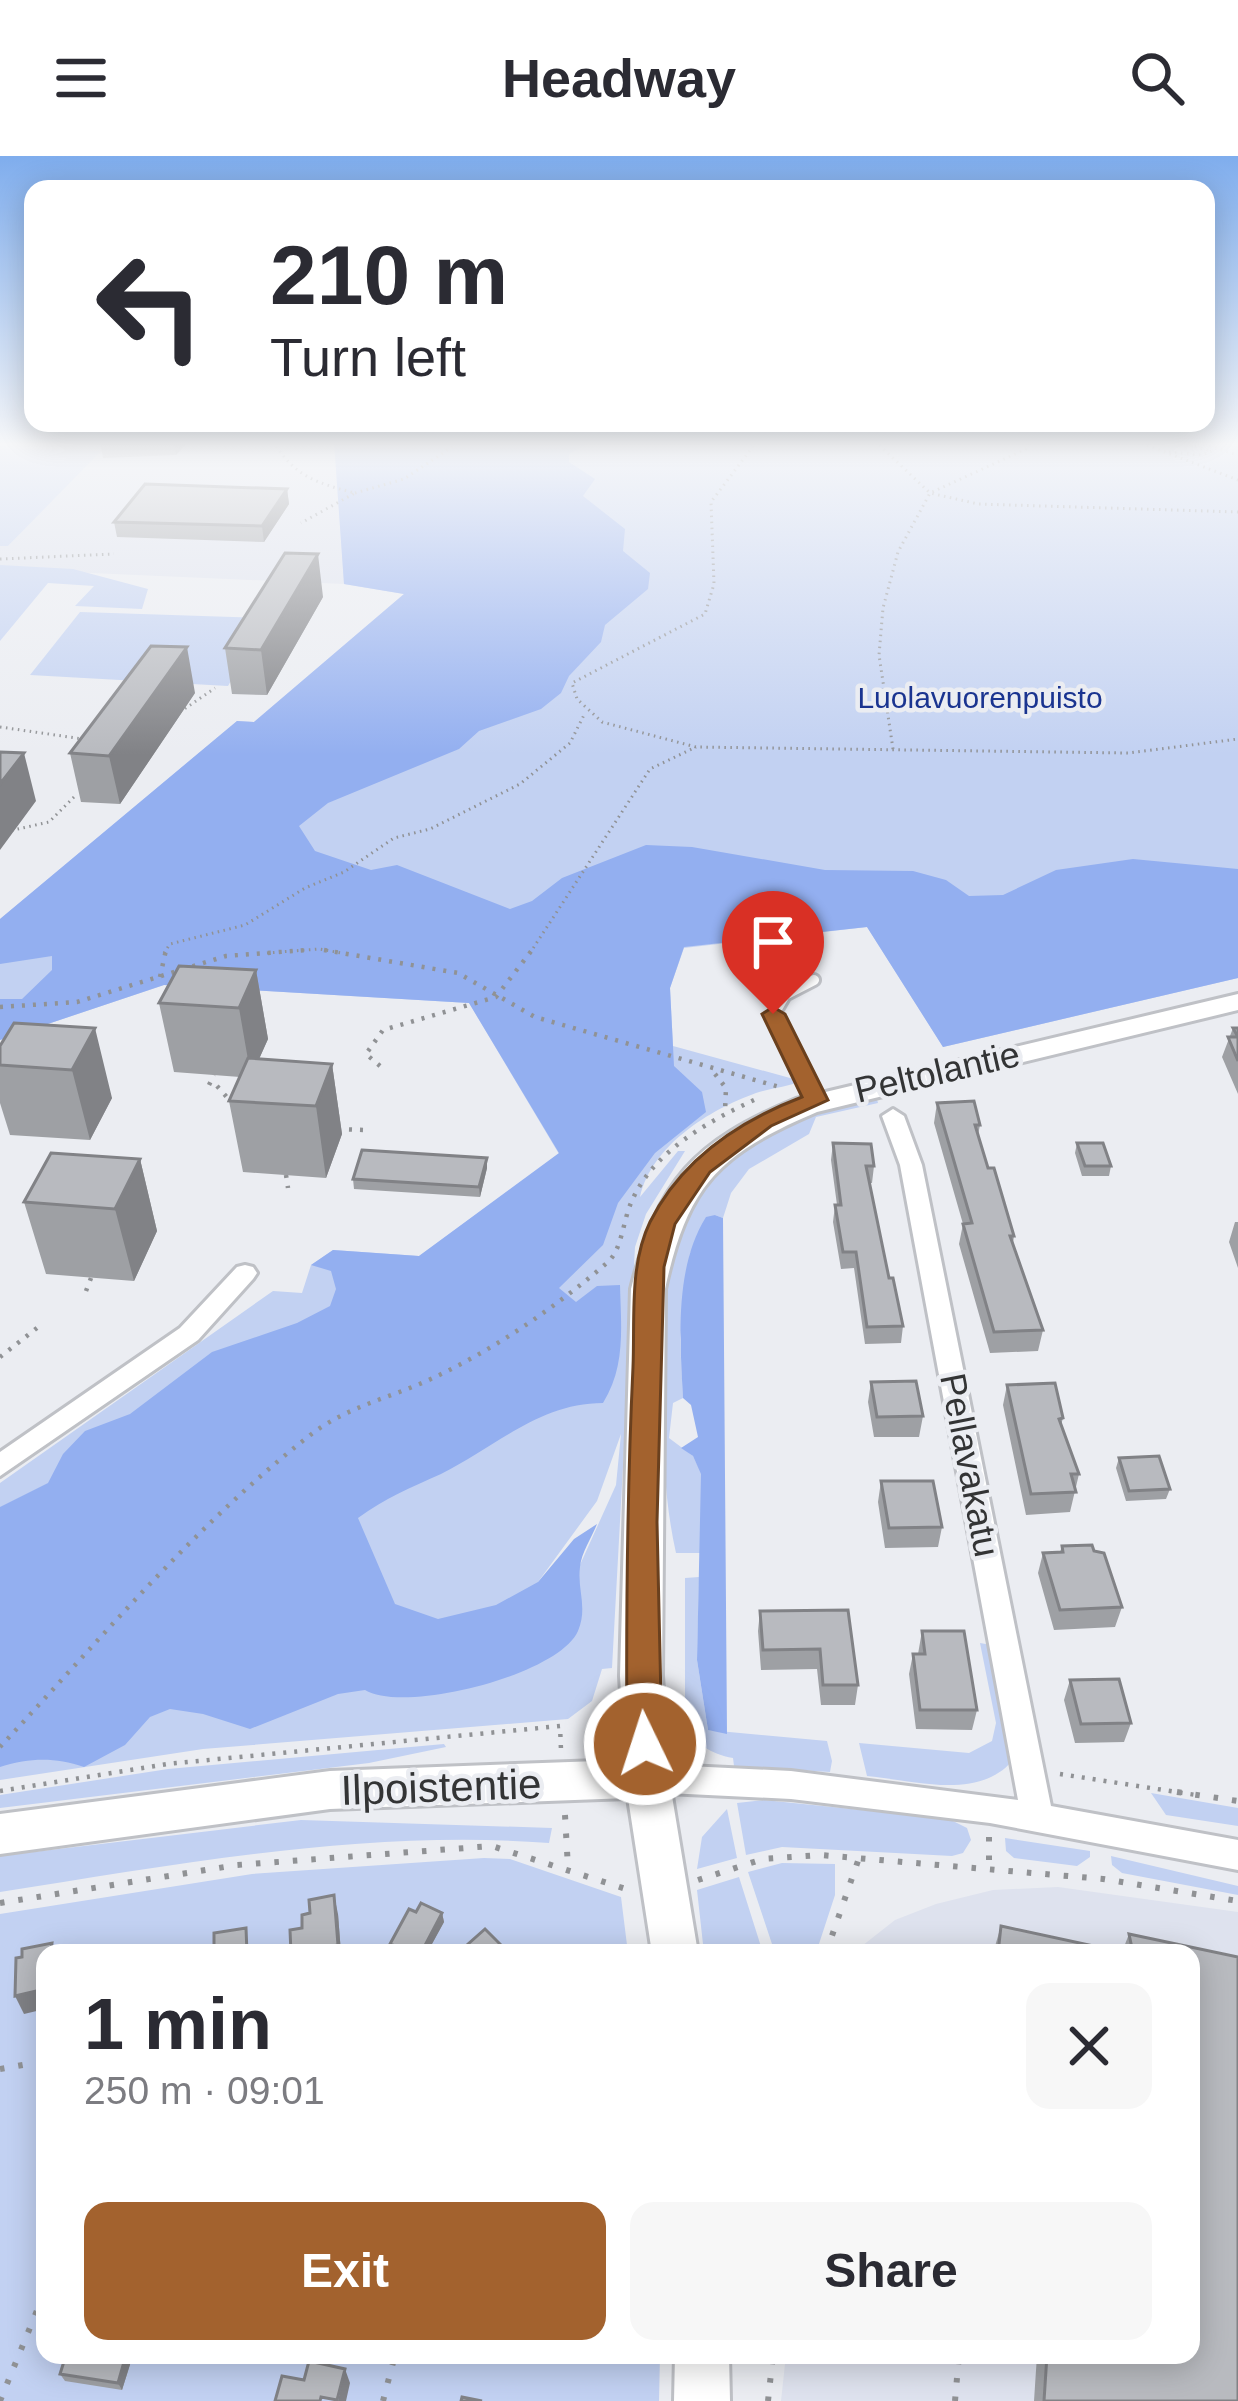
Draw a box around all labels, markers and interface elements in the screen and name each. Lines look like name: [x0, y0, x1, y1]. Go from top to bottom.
icon: menu: [48, 45, 114, 111]
icon: search: [1124, 45, 1190, 111]
text: Headway: [502, 48, 736, 108]
icon: left: [72, 228, 228, 384]
text: 210 m: [270, 228, 508, 322]
text: Turn left: [270, 327, 466, 387]
park label: Luolavuorenpuisto: [857, 681, 1103, 714]
pin: [722, 891, 824, 1014]
icon: arrive: [740, 909, 806, 975]
street label: Peltolantie: [850, 1033, 1024, 1111]
street label: Pellavakatu: [932, 1370, 1008, 1560]
position arrow: [582, 1681, 708, 1807]
street label: Ilpoistentie: [340, 1760, 542, 1814]
button: close: [1026, 1983, 1152, 2109]
text: 1 min: [84, 1984, 272, 2064]
text: 250 m · 09:01: [84, 2069, 325, 2112]
button: Exit: [84, 2202, 606, 2340]
button: Share: [630, 2202, 1152, 2340]

